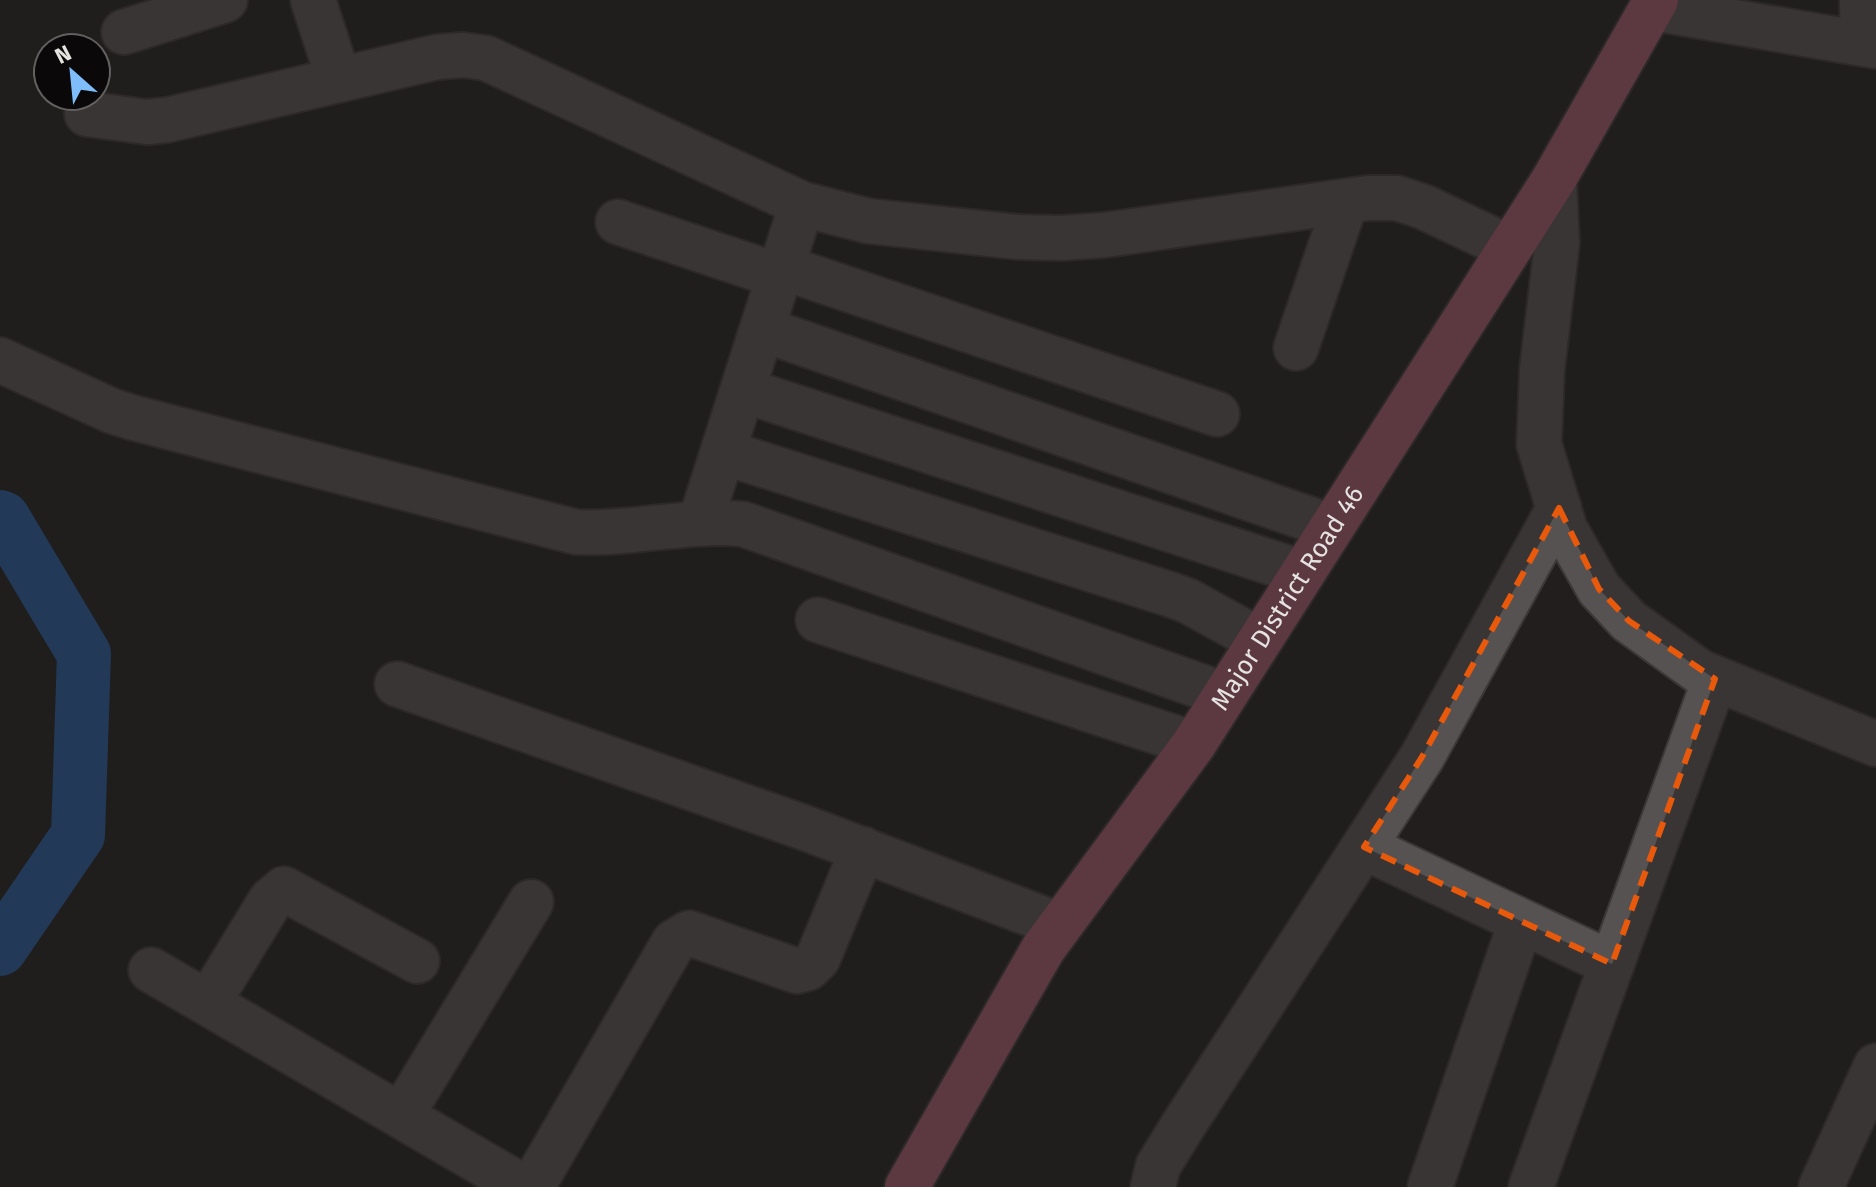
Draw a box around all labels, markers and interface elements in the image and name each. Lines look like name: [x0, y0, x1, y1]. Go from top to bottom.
north arrow: [32, 32, 112, 112]
text: N: [51, 39, 76, 70]
street label: Major District Road 46: [1204, 480, 1370, 716]

